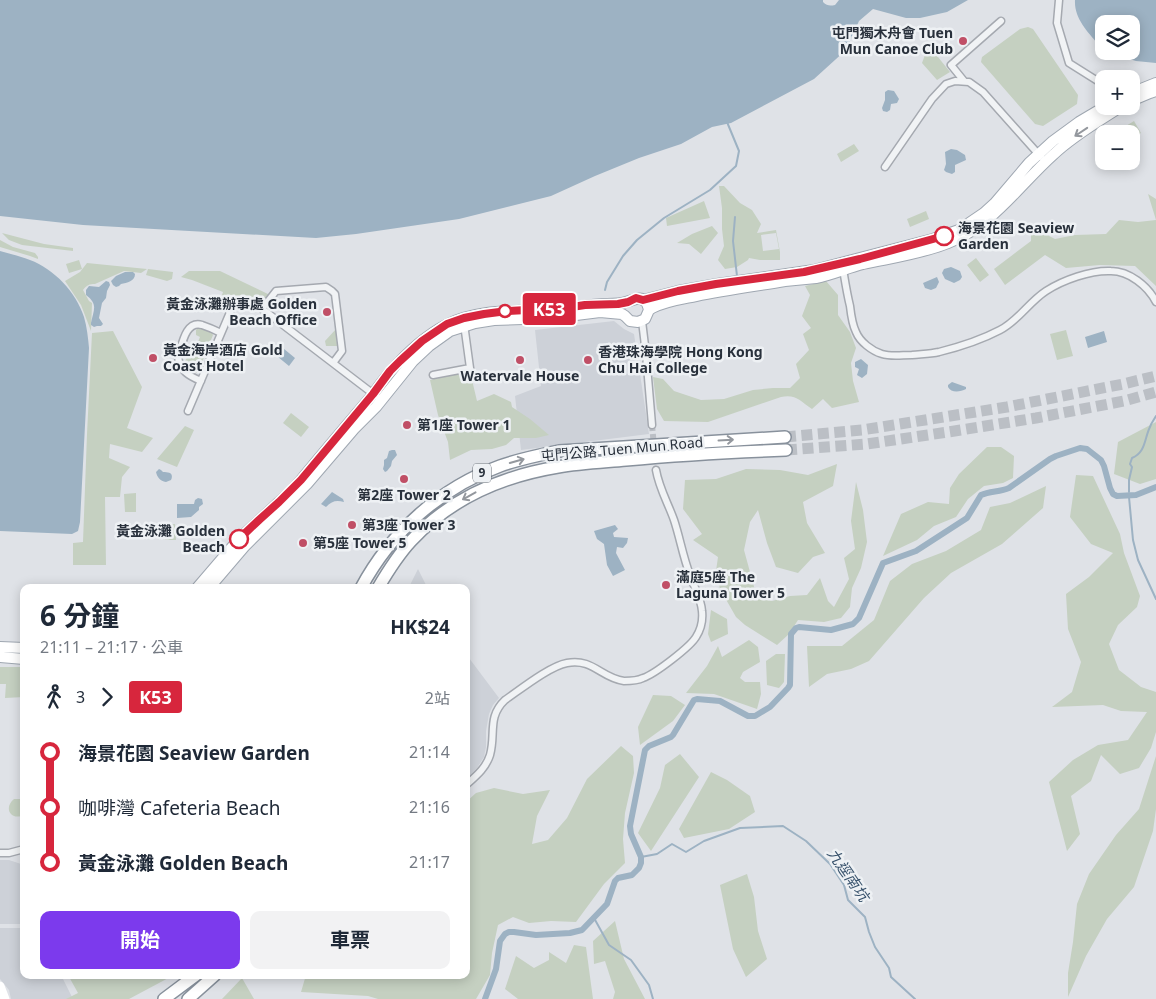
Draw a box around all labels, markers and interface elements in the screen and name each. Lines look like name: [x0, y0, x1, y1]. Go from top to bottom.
map controls: [1095, 15, 1140, 170]
button: layers: [1095, 15, 1140, 60]
place label: 屯門獨木舟會 Tuen Mun Canoe Club: [831, 23, 953, 58]
marker: 屯門獨木舟會 Tuen Mun Canoe Club: [957, 35, 969, 47]
button: +: [1095, 70, 1140, 115]
button: −: [1095, 125, 1140, 170]
one-way arrow: [1074, 127, 1088, 137]
place label: 海景花園 Seaview Garden: [958, 218, 1074, 253]
marker: 海景花園 Seaview Garden: [934, 226, 954, 246]
line badge: K53: [520, 293, 578, 325]
place label: 黃金泳灘辦事處 Golden Beach Office: [166, 294, 317, 329]
text: K53: [533, 297, 565, 321]
unlabelled marker: [498, 304, 512, 318]
marker: 黃金泳灘辦事處 Golden Beach Office: [321, 306, 333, 318]
place label: 黃金海岸酒店 Gold Coast Hotel: [163, 340, 283, 375]
place label: 香港珠海學院 Hong Kong Chu Hai College: [598, 342, 763, 377]
marker: 黃金海岸酒店 Gold Coast Hotel: [147, 352, 159, 364]
marker: Watervale House: [514, 354, 526, 366]
marker: 香港珠海學院 Hong Kong Chu Hai College: [582, 354, 594, 366]
place label: Watervale House: [461, 366, 579, 385]
place label: 第1座 Tower 1: [417, 415, 510, 434]
marker: 第1座 Tower 1: [401, 419, 413, 431]
street label: 屯門公路 Tuen Mun Road: [540, 432, 704, 465]
one-way arrow: [718, 436, 734, 445]
one-way arrow: [508, 455, 524, 465]
road number: 9: [473, 463, 491, 482]
marker: 第2座 Tower 2: [398, 473, 410, 485]
place label: 第2座 Tower 2: [357, 485, 451, 504]
one-way arrow: [462, 491, 477, 501]
place label: 第3座 Tower 3: [362, 515, 455, 534]
marker: 第3座 Tower 3: [346, 519, 358, 531]
place label: 黃金泳灘 Golden Beach: [116, 521, 225, 556]
marker: 黃金泳灘 Golden Beach: [229, 529, 249, 549]
place label: 第5座 Tower 5: [313, 533, 406, 552]
marker: 第5座 Tower 5: [297, 537, 309, 549]
place label: 滿庭5座 The Laguna Tower 5: [676, 567, 785, 602]
marker: 滿庭5座 The Laguna Tower 5: [660, 579, 672, 591]
text: 6 分鐘: [40, 596, 119, 634]
text: HK$24: [390, 614, 450, 640]
text: 21:11 – 21:17 · 公車: [40, 636, 183, 658]
icon: walk: [40, 683, 68, 711]
icon: forward: [93, 683, 121, 711]
text: K53: [139, 685, 172, 709]
text: 3: [76, 686, 85, 708]
text: 2站: [425, 687, 450, 709]
text: 海景花園 Seaview Garden: [78, 740, 310, 766]
text: 21:14: [409, 741, 450, 763]
text: 咖啡灣 Cafeteria Beach: [78, 795, 280, 821]
text: 21:16: [409, 796, 450, 818]
water label: 九逕南坑: [823, 844, 875, 906]
text: 黃金泳灘 Golden Beach: [78, 850, 288, 876]
text: 21:17: [409, 851, 450, 873]
button: 開始: [40, 911, 240, 969]
button: 車票: [250, 911, 450, 969]

